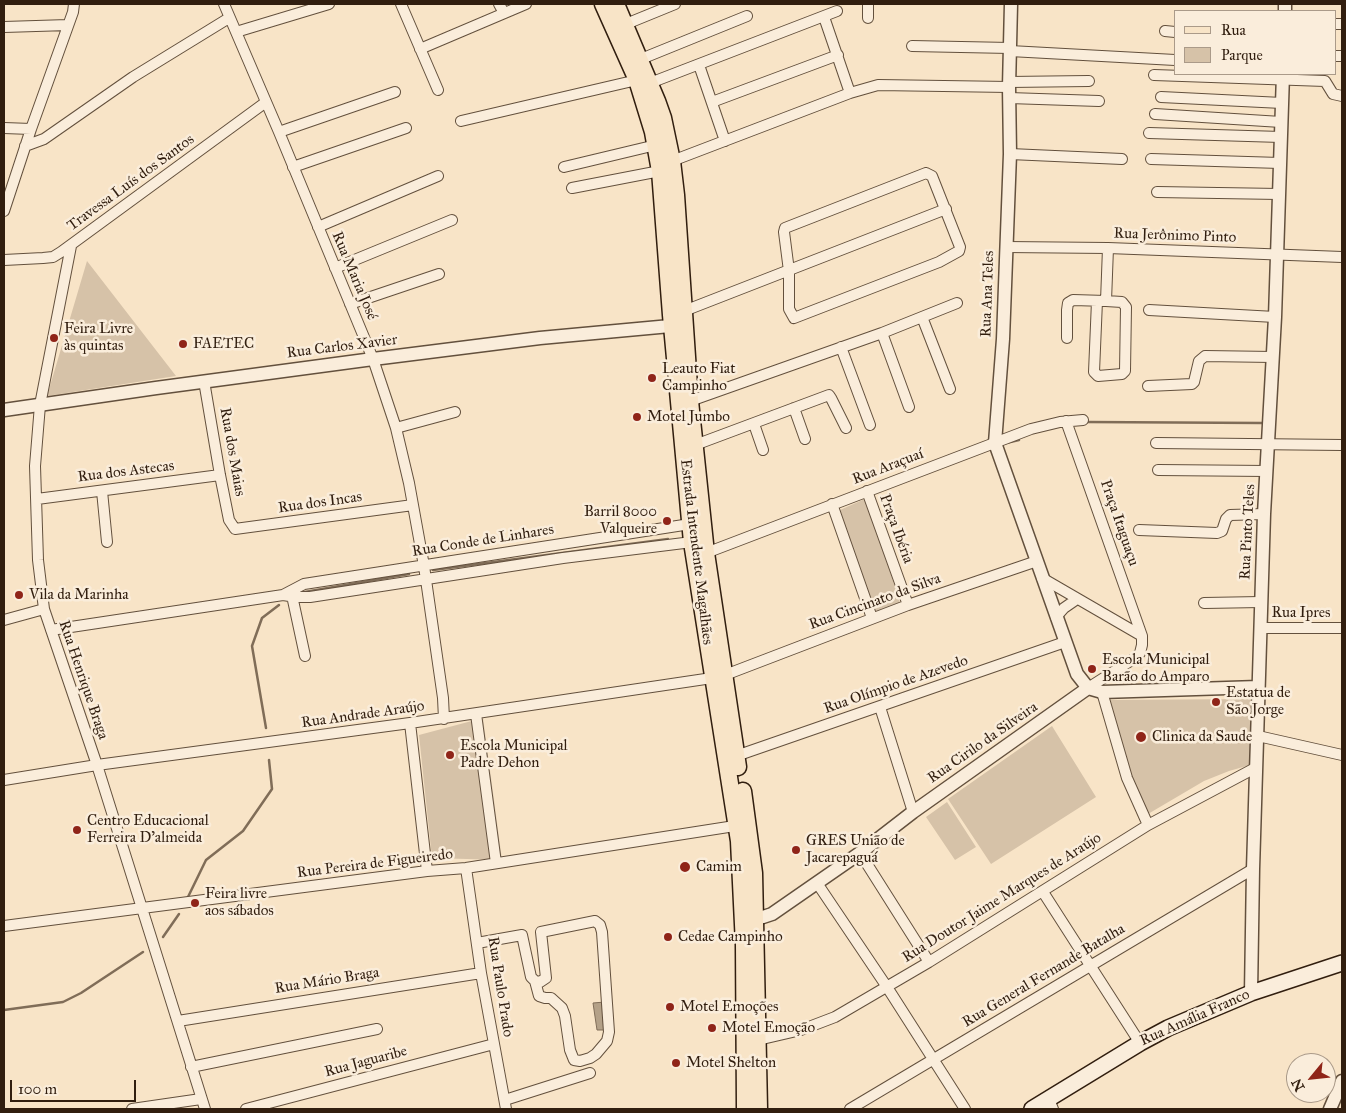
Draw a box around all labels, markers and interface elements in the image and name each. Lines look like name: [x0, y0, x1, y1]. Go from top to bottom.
legend: [1174, 10, 1336, 75]
text: Rua: [1221, 21, 1246, 39]
text: Parque: [1221, 46, 1263, 64]
street label: Travessa Luís dos Santos: [64, 131, 198, 235]
street label: Rua Jerônimo Pinto: [1113, 225, 1237, 247]
street label: Rua Maria José: [327, 229, 381, 323]
street label: Rua Ana Teles: [977, 250, 999, 338]
place label: Feira Livre às quintas: [64, 320, 133, 355]
street label: Rua Carlos Xavier: [286, 331, 398, 363]
marker: Feira Livre às quintas: [48, 332, 60, 344]
place label: FAETEC: [193, 335, 254, 353]
marker: FAETEC: [177, 338, 189, 350]
place label: Leauto Fiat Campinho: [662, 360, 735, 395]
marker: Leauto Fiat Campinho: [646, 372, 658, 384]
street label: Rua dos Maias: [215, 406, 249, 498]
place label: Motel Jumbo: [647, 408, 730, 426]
marker: Motel Jumbo: [631, 411, 643, 423]
street label: Rua Araçuaí: [850, 445, 926, 489]
street label: Rua dos Astecas: [77, 457, 175, 487]
street label: Estrada Intendente Magalhães: [676, 458, 716, 646]
street label: Praça Itaguaçu: [1096, 478, 1142, 568]
street label: Rua Pinto Teles: [1237, 484, 1259, 580]
street label: Rua dos Incas: [277, 488, 363, 518]
street label: Praça Ibéria: [875, 492, 917, 566]
place label: Barril 8000 Valqueire: [584, 503, 657, 538]
marker: Barril 8000 Valqueire: [661, 515, 673, 527]
street label: Rua Conde de Linhares: [411, 521, 555, 561]
street label: Rua Cincinato da Silva: [807, 570, 943, 634]
place label: Vila da Marinha: [29, 586, 129, 604]
marker: Vila da Marinha: [13, 589, 25, 601]
street label: Rua Ipres: [1272, 604, 1330, 622]
street label: Rua Henrique Braga: [54, 618, 112, 742]
place label: Escola Municipal Barão do Amparo: [1102, 651, 1210, 686]
street label: Rua Olímpio de Azevedo: [822, 652, 970, 718]
marker: Escola Municipal Barão do Amparo: [1086, 663, 1098, 675]
place label: Estatua de São Jorge: [1226, 684, 1291, 719]
marker: Estatua de São Jorge: [1210, 696, 1222, 708]
street label: Rua Andrade Araújo: [300, 697, 426, 733]
street label: Rua Cirilo da Silveira: [925, 698, 1041, 788]
place label: Clinica da Saude: [1152, 728, 1252, 746]
marker: Clinica da Saude: [1134, 730, 1148, 744]
place label: Escola Municipal Padre Dehon: [460, 737, 568, 772]
marker: Escola Municipal Padre Dehon: [444, 749, 456, 761]
place label: Centro Educacional Ferreira D'almeida: [87, 812, 209, 847]
marker: Centro Educacional Ferreira D'almeida: [71, 824, 83, 836]
street label: Rua Doutor Jaime Marques de Araújo: [899, 829, 1105, 967]
place label: GRES União de Jacarepaguá: [806, 832, 905, 867]
marker: GRES União de Jacarepaguá: [790, 844, 802, 856]
street label: Rua Pereira de Figueiredo: [296, 846, 454, 882]
place label: Camim: [696, 858, 742, 876]
marker: Camim: [678, 860, 692, 874]
place label: Feira livre aos sábados: [205, 885, 274, 920]
marker: Feira livre aos sábados: [189, 897, 201, 909]
street label: Rua General Fernande Batalha: [960, 920, 1128, 1032]
place label: Cedae Campinho: [678, 928, 783, 946]
marker: Cedae Campinho: [662, 931, 674, 943]
street label: Rua Paulo Prado: [483, 936, 517, 1038]
street label: Rua Mário Braga: [273, 964, 381, 998]
street label: Rua Amália Franco: [1137, 986, 1253, 1050]
place label: Motel Emoções: [680, 998, 778, 1016]
marker: Motel Emoções: [664, 1001, 676, 1013]
place label: Motel Emoção: [722, 1019, 815, 1037]
marker: Motel Emoção: [706, 1022, 718, 1034]
street label: Rua Jaguaribe: [323, 1042, 409, 1082]
north arrow: [1286, 1053, 1336, 1103]
place label: Motel Shelton: [686, 1054, 776, 1072]
marker: Motel Shelton: [670, 1057, 682, 1069]
scale bar: [12, 1070, 139, 1102]
text: N: [1288, 1076, 1308, 1094]
text: 100 m: [18, 1080, 57, 1098]

